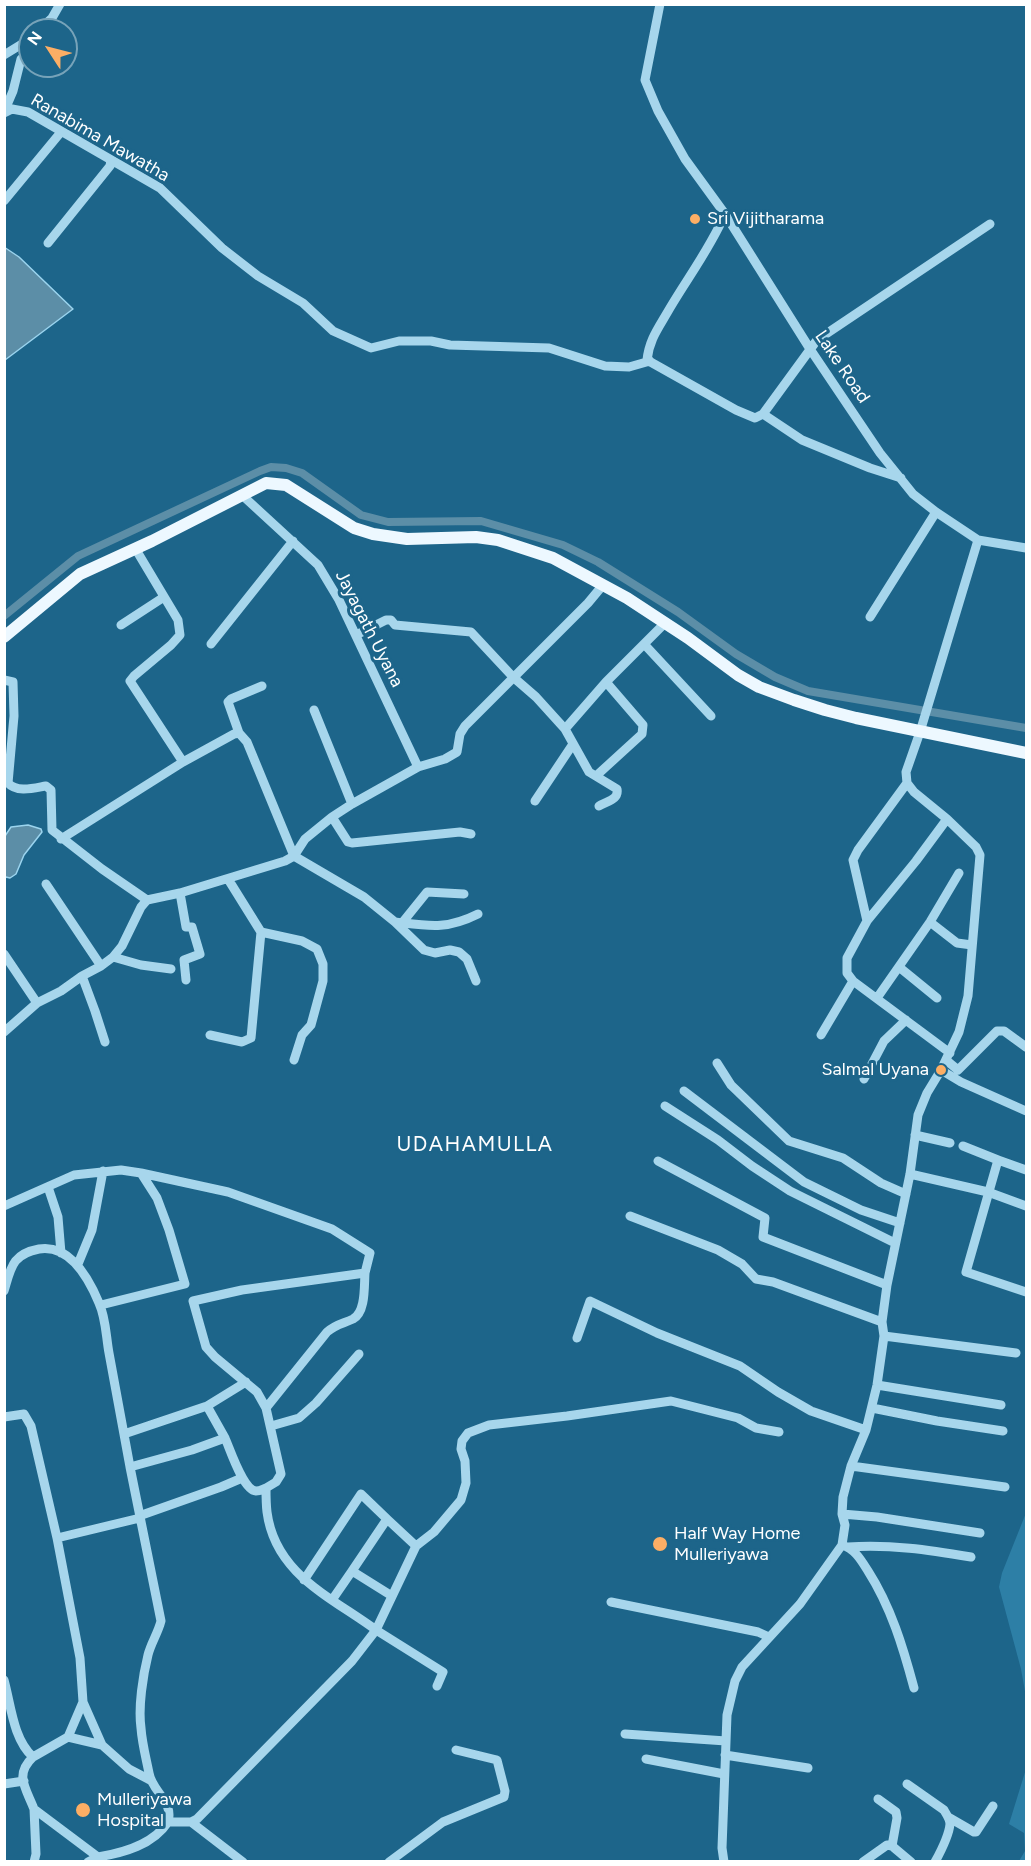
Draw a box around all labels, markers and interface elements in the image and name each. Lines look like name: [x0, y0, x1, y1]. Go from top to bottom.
north arrow: [18, 18, 78, 78]
text: N: [23, 28, 46, 49]
street label: Ranabima Mawatha: [27, 89, 173, 187]
place label: Sri Vijitharama: [707, 208, 824, 230]
marker: Sri Vijitharama: [688, 212, 702, 226]
street label: Lake Road: [810, 327, 874, 407]
street label: Jayagath Uyana: [330, 567, 408, 691]
place label: Salmal Uyana: [822, 1059, 929, 1081]
marker: Salmal Uyana: [934, 1063, 948, 1077]
district label: UDAHAMULLA: [396, 1132, 554, 1158]
place label: Half Way Home Mulleriyawa: [674, 1523, 800, 1565]
marker: Half Way Home Mulleriyawa: [651, 1535, 669, 1553]
place label: Mulleriyawa Hospital: [97, 1789, 192, 1832]
marker: Mulleriyawa Hospital: [74, 1801, 92, 1819]

